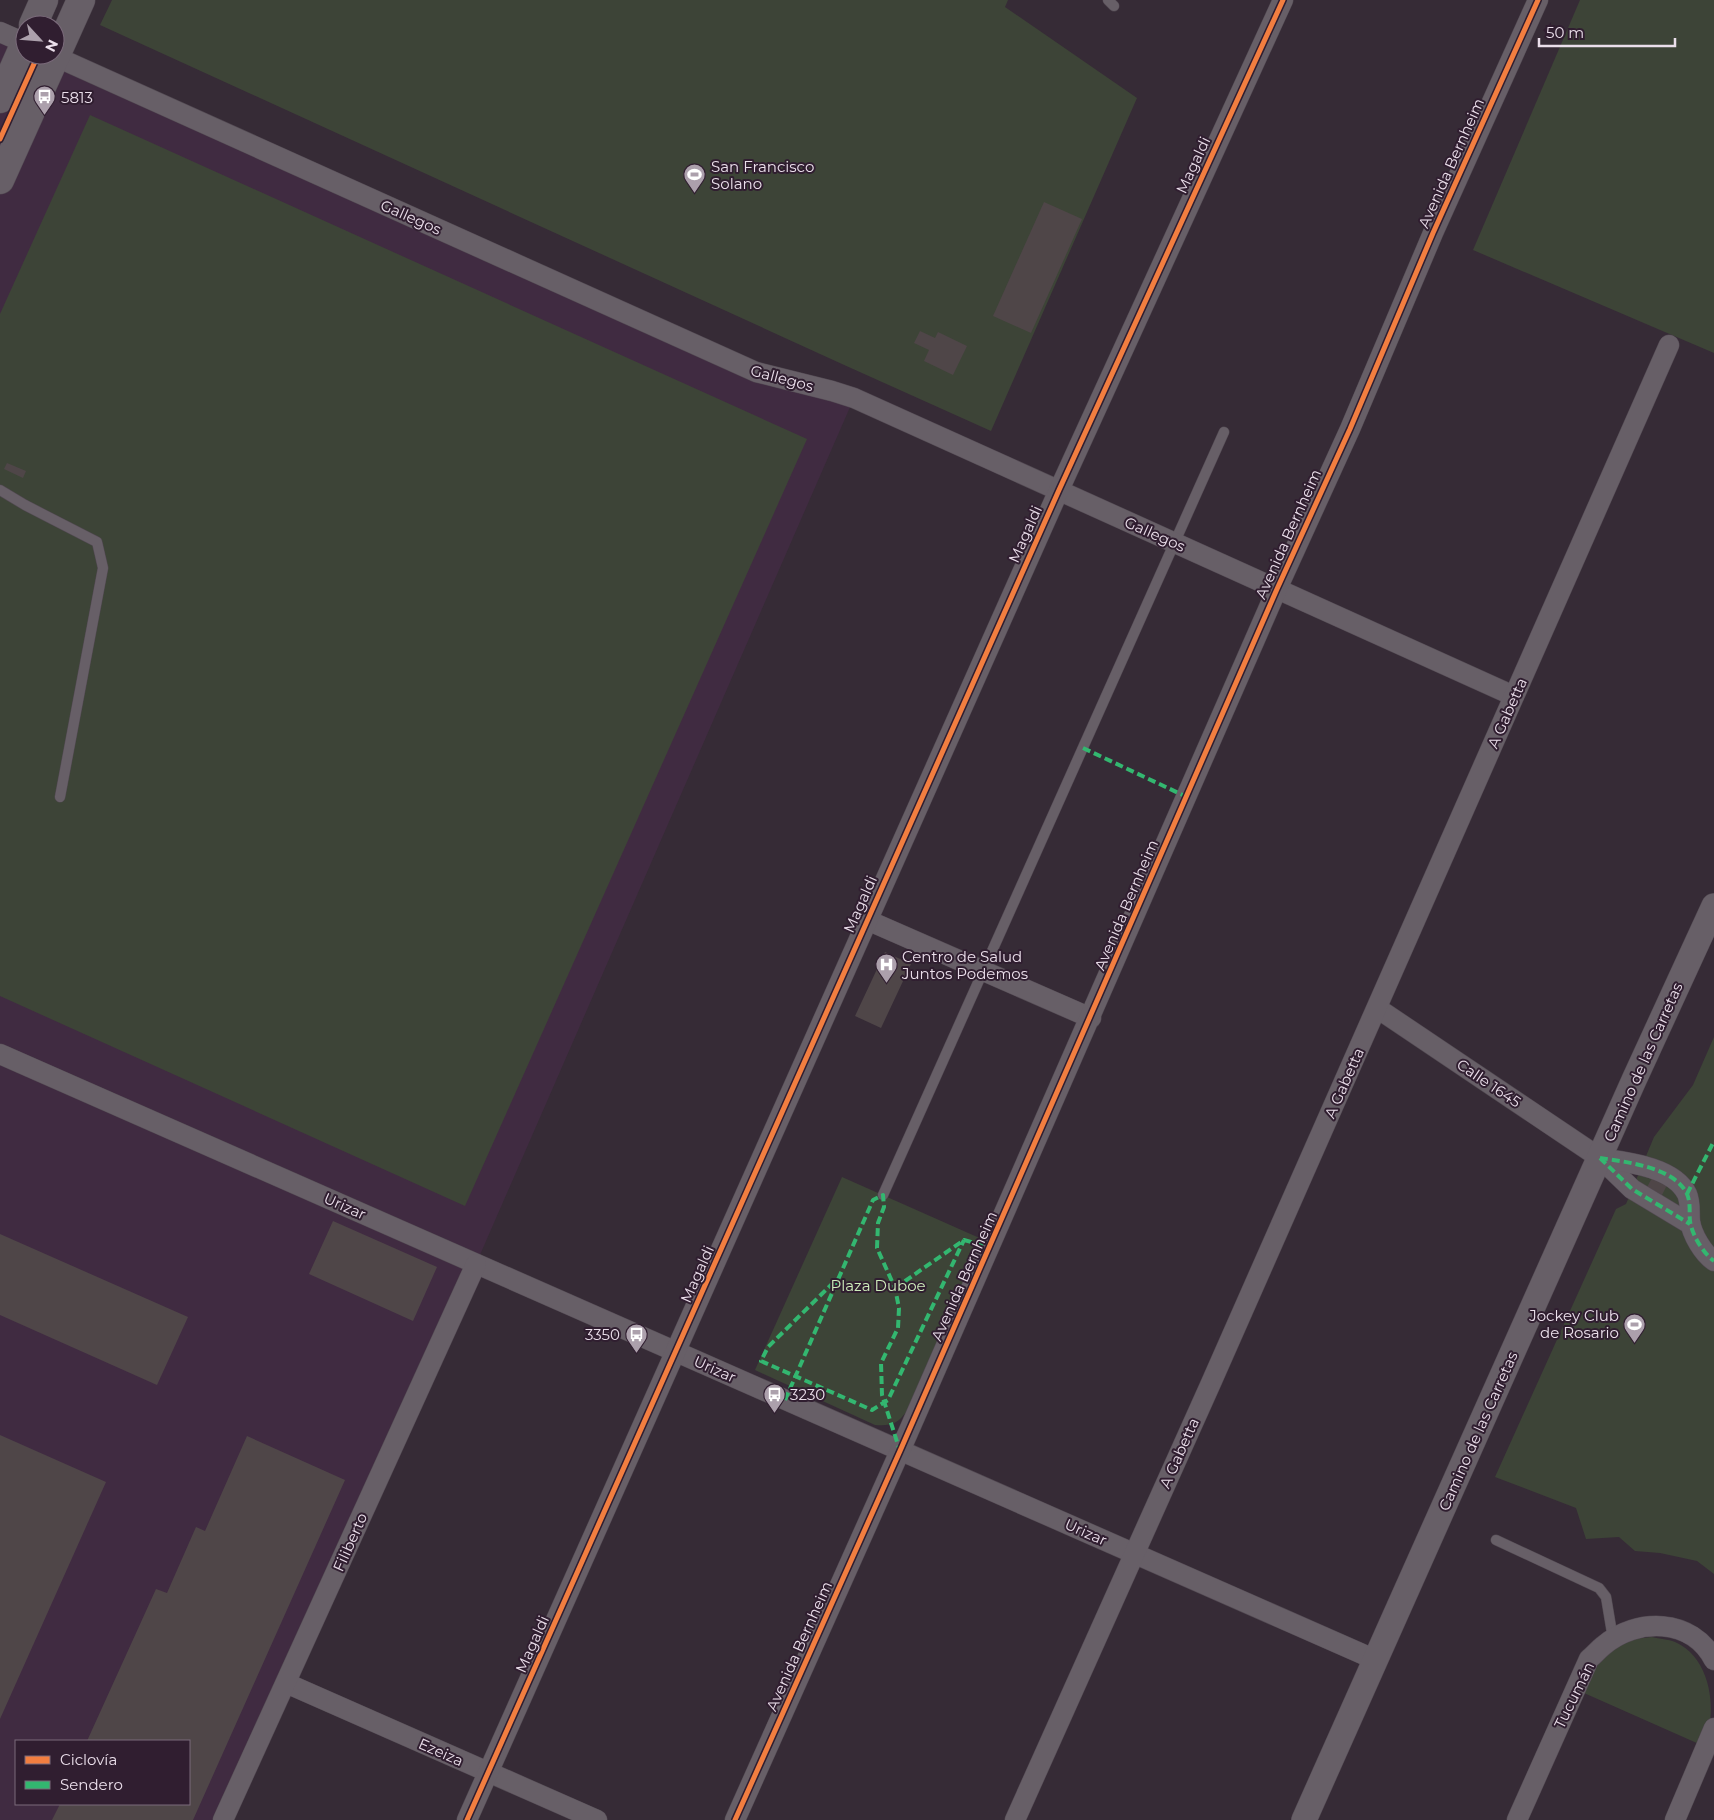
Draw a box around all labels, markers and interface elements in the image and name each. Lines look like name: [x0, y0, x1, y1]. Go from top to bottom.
north arrow: [15, 15, 65, 65]
scale bar: [1539, 15, 1675, 47]
text: 50 m: [1546, 23, 1584, 42]
text: N: [41, 37, 62, 55]
bus stop icon: 5813: [33, 85, 57, 116]
place label: 5813: [61, 88, 93, 107]
street label: Avenida Bernheim: [1414, 95, 1488, 231]
street label: Magaldi: [1172, 134, 1214, 196]
place label: San Francisco Solano: [711, 157, 814, 193]
sports icon: San Francisco Solano: [683, 163, 707, 194]
street label: Gallegos: [378, 195, 444, 239]
street label: Gallegos: [748, 360, 816, 396]
street label: Avenida Bernheim: [1251, 466, 1325, 602]
street label: Magaldi: [1004, 502, 1046, 566]
street label: Gallegos: [1122, 512, 1188, 556]
street label: A Gabetta: [1483, 675, 1531, 751]
street label: Avenida Bernheim: [1090, 837, 1162, 973]
street label: Magaldi: [839, 872, 881, 936]
place label: Centro de Salud Juntos Podemos: [901, 947, 1028, 983]
hospital icon: Centro de Salud Juntos Podemos: [874, 953, 898, 984]
street label: Camino de las Carretas: [1599, 979, 1687, 1145]
street label: A Gabetta: [1320, 1045, 1368, 1121]
street label: Calle 1645: [1453, 1055, 1525, 1111]
street label: Urizar: [321, 1188, 369, 1224]
street label: Avenida Bernheim: [927, 1208, 1001, 1344]
street label: Magaldi: [676, 1242, 718, 1306]
park label: Plaza Duboe: [830, 1276, 926, 1295]
place label: Jockey Club de Rosario: [1528, 1306, 1619, 1342]
sports icon: Jockey Club de Rosario: [1623, 1312, 1647, 1343]
bus stop icon: 3350: [624, 1322, 648, 1353]
place label: 3350: [585, 1325, 620, 1344]
street label: Camino de las Carretas: [1434, 1348, 1522, 1514]
street label: Urizar: [691, 1351, 739, 1387]
bus stop icon: 3230: [762, 1382, 786, 1413]
place label: 3230: [790, 1385, 825, 1404]
street label: A Gabetta: [1155, 1415, 1203, 1491]
street label: Filiberto: [329, 1510, 371, 1574]
street label: Urizar: [1062, 1514, 1110, 1550]
street label: Avenida Bernheim: [762, 1578, 836, 1714]
street label: Magaldi: [511, 1612, 553, 1676]
street label: Tucumán: [1550, 1659, 1598, 1731]
street label: Ezeiza: [416, 1734, 466, 1770]
legend: [15, 1740, 190, 1805]
text: Ciclovía: [60, 1750, 117, 1769]
text: Sendero: [60, 1775, 123, 1794]

